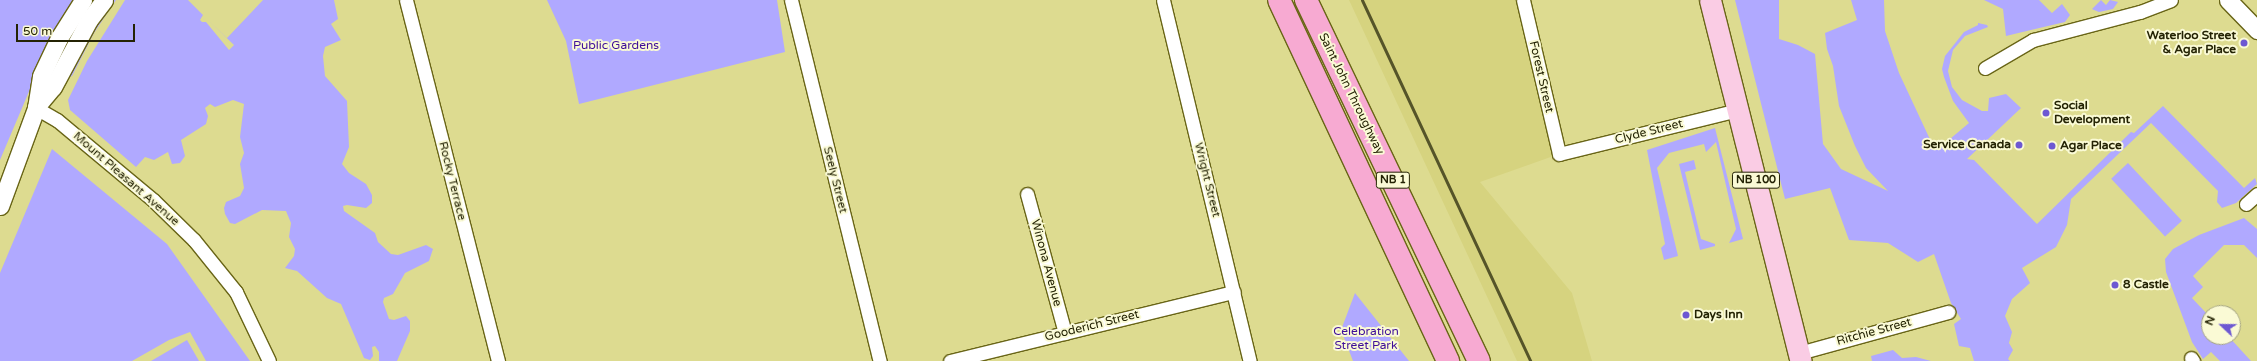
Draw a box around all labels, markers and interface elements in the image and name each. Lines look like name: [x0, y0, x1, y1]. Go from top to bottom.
scale bar: [18, 16, 137, 42]
text: 50 m: [23, 24, 52, 38]
place label: Waterloo Street & Agar Place: [2147, 29, 2236, 57]
street label: Saint John Throughway: [1315, 31, 1387, 157]
marker: Waterloo Street & Agar Place: [2239, 38, 2249, 48]
park label: Public Gardens: [573, 39, 659, 53]
street label: Forest Street: [1526, 40, 1556, 114]
place label: Social Development: [2054, 99, 2130, 127]
marker: Social Development: [2041, 108, 2051, 118]
street label: Clyde Street: [1614, 117, 1684, 147]
street label: Mount Pleasant Avenue: [70, 129, 182, 229]
place label: Service Canada: [1923, 138, 2011, 152]
place label: Agar Place: [2060, 139, 2122, 153]
street label: Rocky Terrace: [435, 140, 469, 222]
marker: Service Canada: [2014, 140, 2024, 150]
street label: Wright Street: [1191, 141, 1223, 219]
marker: Agar Place: [2047, 141, 2057, 151]
street label: Seely Street: [820, 145, 850, 215]
road number: NB 1: [1375, 171, 1411, 189]
road number: NB 100: [1731, 171, 1781, 189]
street label: Winona Avenue: [1027, 218, 1065, 308]
place label: 8 Castle: [2123, 278, 2169, 292]
marker: 8 Castle: [2110, 280, 2120, 290]
north arrow: [2201, 305, 2241, 345]
street label: Gooderich Street: [1043, 307, 1141, 345]
place label: Days Inn: [1694, 308, 1743, 322]
marker: Days Inn: [1681, 310, 1691, 320]
text: N: [2203, 314, 2218, 327]
street label: Ritchie Street: [1835, 315, 1913, 349]
park label: Celebration Street Park: [1333, 325, 1399, 353]

